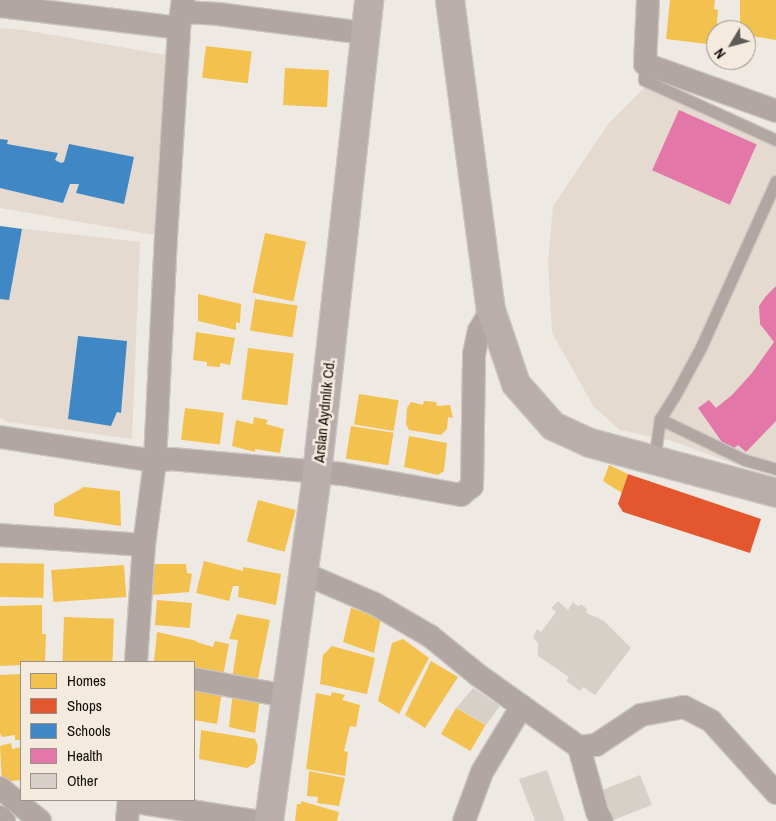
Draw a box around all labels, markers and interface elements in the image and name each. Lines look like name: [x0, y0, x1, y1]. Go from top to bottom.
north arrow: [706, 20, 756, 70]
text: N: [710, 45, 730, 62]
street label: Arslan Aydınlık Cd.: [310, 358, 338, 464]
legend: [20, 661, 195, 801]
text: Homes: [67, 670, 106, 691]
text: Shops: [67, 695, 102, 716]
text: Schools: [67, 720, 111, 741]
text: Health: [67, 745, 103, 766]
text: Other: [67, 770, 98, 791]

